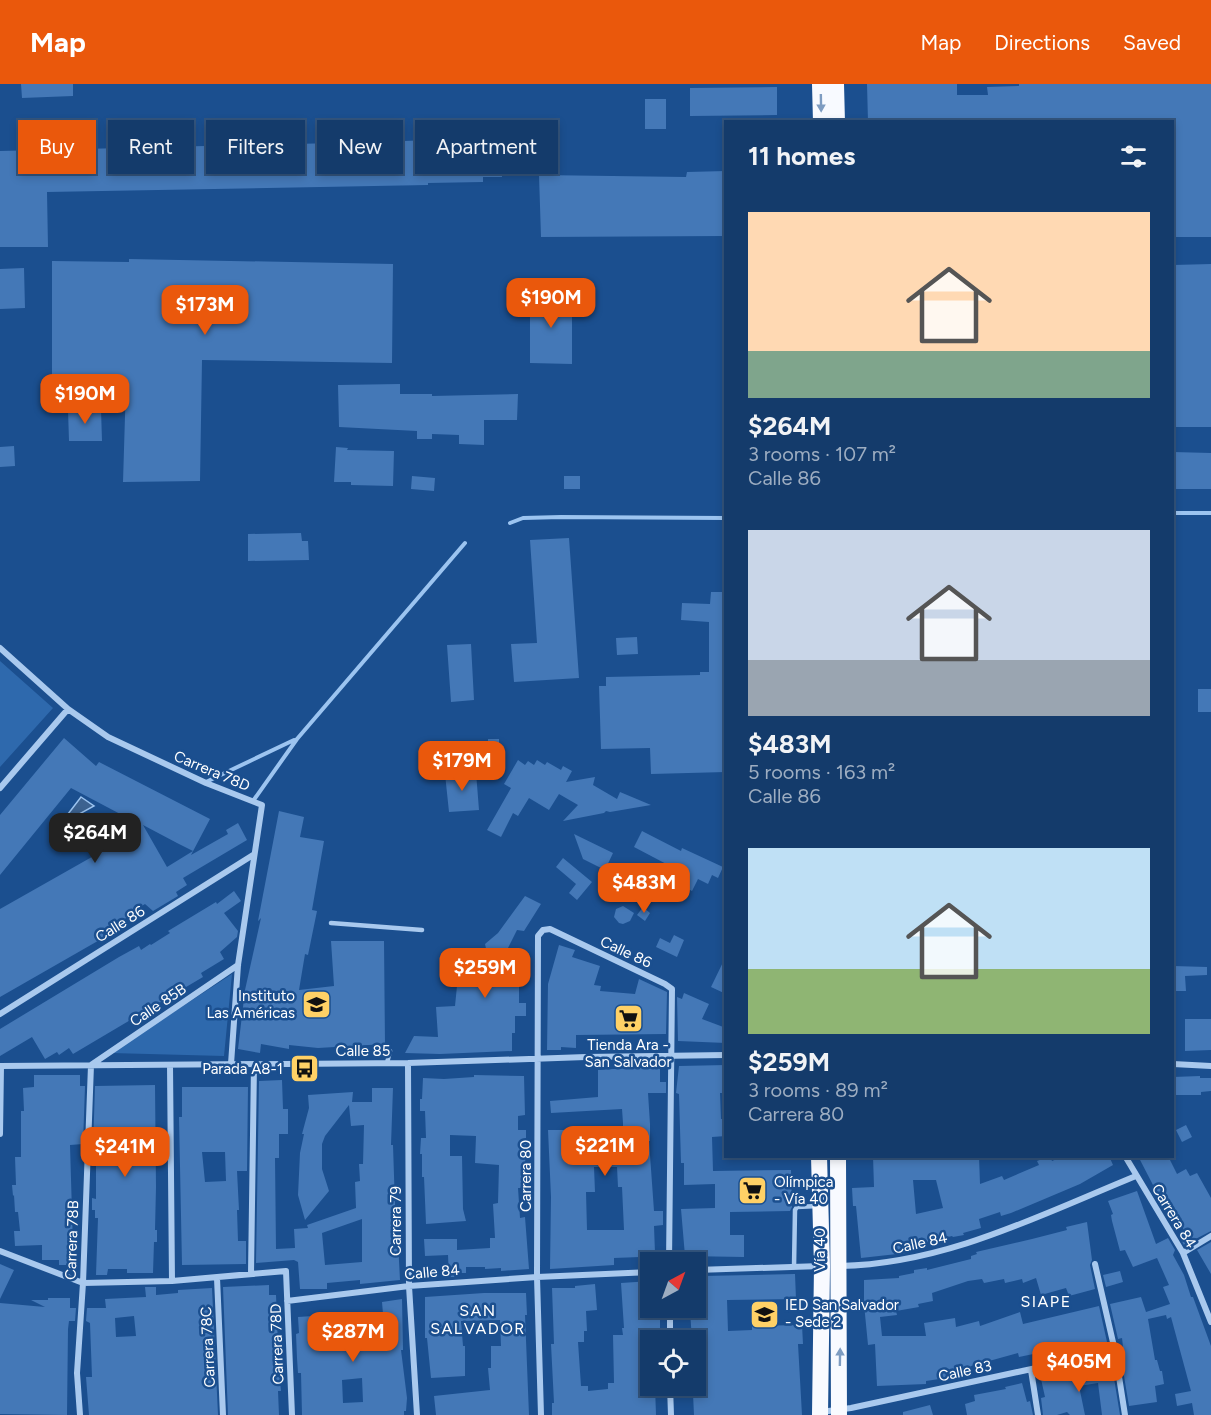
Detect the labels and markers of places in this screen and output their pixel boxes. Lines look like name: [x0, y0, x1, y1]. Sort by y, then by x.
pin: $190M: [509, 278, 593, 329]
pin: $173M: [163, 285, 247, 336]
pin: $190M: [43, 374, 127, 425]
pin: $179M: [420, 741, 504, 792]
pin: $264M: [53, 813, 137, 864]
pin: $483M: [602, 863, 686, 914]
pin: $259M: [443, 948, 527, 999]
place label: Instituto Las Américas: [206, 987, 295, 1022]
school or university icon: Instituto Las Américas: [300, 989, 332, 1021]
supermarket icon: Tienda Ara - San Salvador: [612, 1002, 644, 1034]
place label: Tienda Ara - San Salvador: [585, 1036, 671, 1071]
bus stop icon: Parada A8-1: [288, 1053, 320, 1085]
place label: Parada A8-1: [202, 1060, 283, 1078]
pin: $221M: [563, 1126, 647, 1177]
pin: $241M: [83, 1127, 167, 1178]
place label: Olímpica - Vía 40: [774, 1173, 833, 1208]
supermarket icon: Olímpica - Vía 40: [737, 1175, 769, 1207]
place label: IED San Salvador - Sede 2: [785, 1296, 899, 1331]
school or university icon: IED San Salvador - Sede 2: [748, 1298, 780, 1330]
pin: $287M: [311, 1312, 395, 1363]
pin: $405M: [1037, 1342, 1121, 1393]

